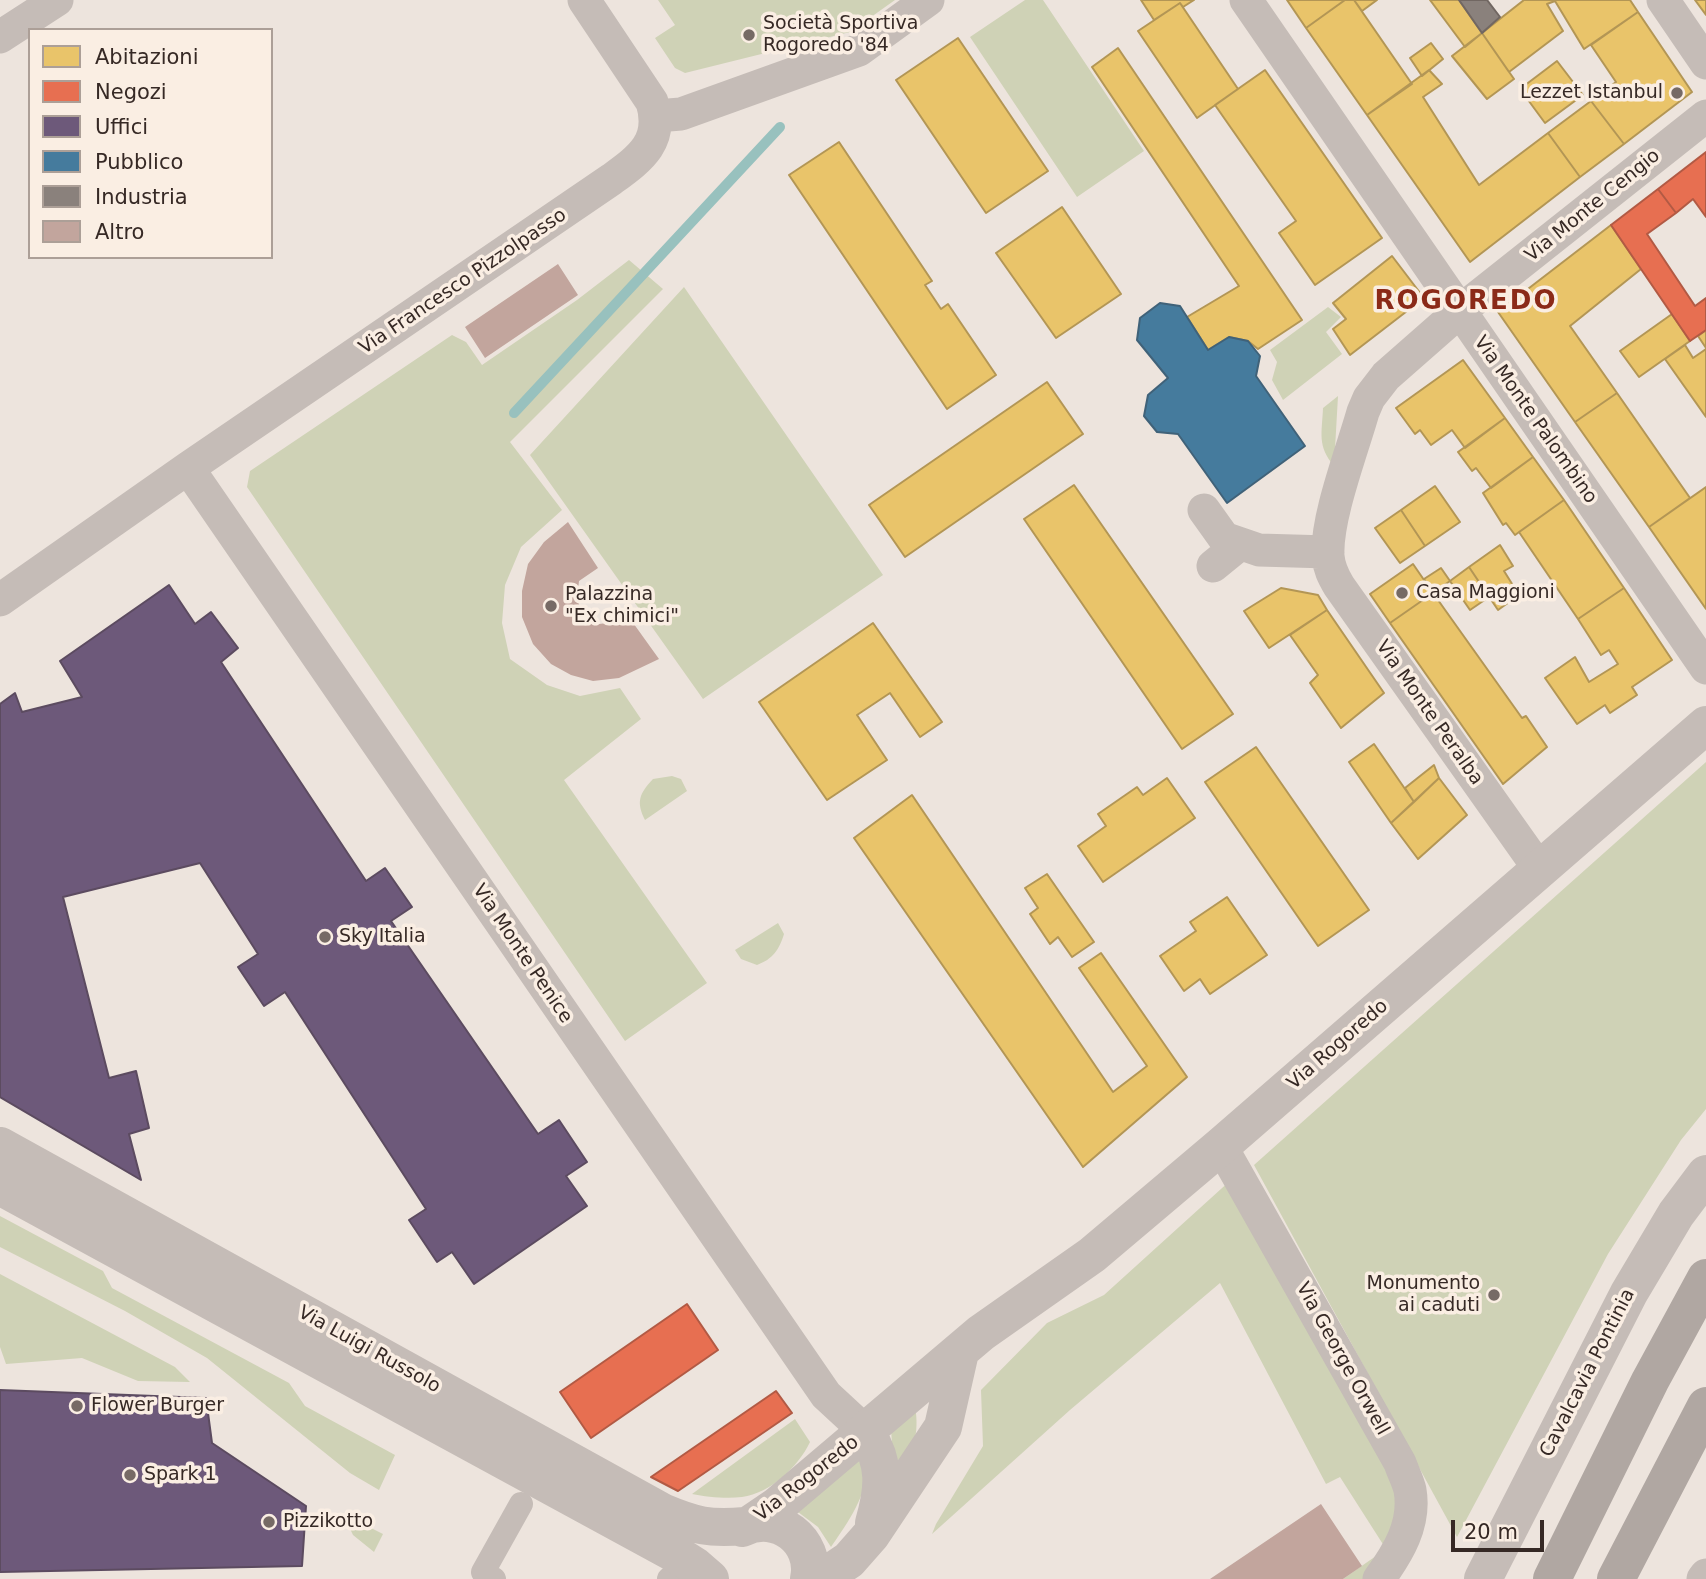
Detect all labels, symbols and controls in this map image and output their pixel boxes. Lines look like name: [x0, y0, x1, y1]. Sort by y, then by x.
place label: Società Sportiva Rogoredo '84: [763, 13, 918, 57]
marker: Società Sportiva Rogoredo '84: [741, 27, 757, 43]
legend: [28, 28, 273, 259]
text: Abitazioni: [95, 45, 198, 69]
text: Negozi: [95, 80, 167, 104]
place label: Lezzet Istanbul: [1520, 82, 1663, 104]
marker: Lezzet Istanbul: [1669, 85, 1685, 101]
text: Uffici: [95, 115, 148, 139]
street label: Via Monte Cengio: [1521, 145, 1665, 267]
text: Pubblico: [95, 150, 183, 174]
text: Industria: [95, 185, 188, 209]
street label: Via Francesco Pizzolpasso: [355, 204, 571, 360]
text: Altro: [95, 220, 144, 244]
district label: ROGOREDO: [1375, 286, 1557, 318]
street label: Via Monte Palombino: [1468, 332, 1602, 508]
place label: Casa Maggioni: [1416, 582, 1555, 604]
place label: Palazzina "Ex chimici": [565, 584, 679, 628]
marker: Casa Maggioni: [1394, 585, 1410, 601]
marker: Palazzina "Ex chimici": [543, 598, 559, 614]
street label: Via Monte Peralba: [1370, 636, 1488, 790]
street label: Via Monte Penice: [467, 880, 577, 1028]
place label: Sky Italia: [339, 926, 426, 948]
marker: Sky Italia: [317, 929, 333, 945]
street label: Via Rogoredo: [1283, 995, 1393, 1095]
place label: Monumento ai caduti: [1367, 1273, 1480, 1317]
street label: Via George Orwell: [1290, 1279, 1394, 1439]
street label: Cavalcavia Pontinia: [1536, 1285, 1640, 1461]
marker: Monumento ai caduti: [1486, 1287, 1502, 1303]
street label: Via Luigi Russolo: [294, 1301, 444, 1399]
place label: Flower Burger: [91, 1395, 224, 1417]
marker: Flower Burger: [69, 1398, 85, 1414]
street label: Via Rogoredo: [750, 1431, 864, 1527]
place label: Spark 1: [144, 1464, 217, 1486]
marker: Spark 1: [122, 1467, 138, 1483]
scale bar: [1454, 1506, 1547, 1550]
place label: Pizzikotto: [283, 1511, 373, 1533]
marker: Pizzikotto: [261, 1514, 277, 1530]
text: 20 m: [1464, 1520, 1518, 1544]

